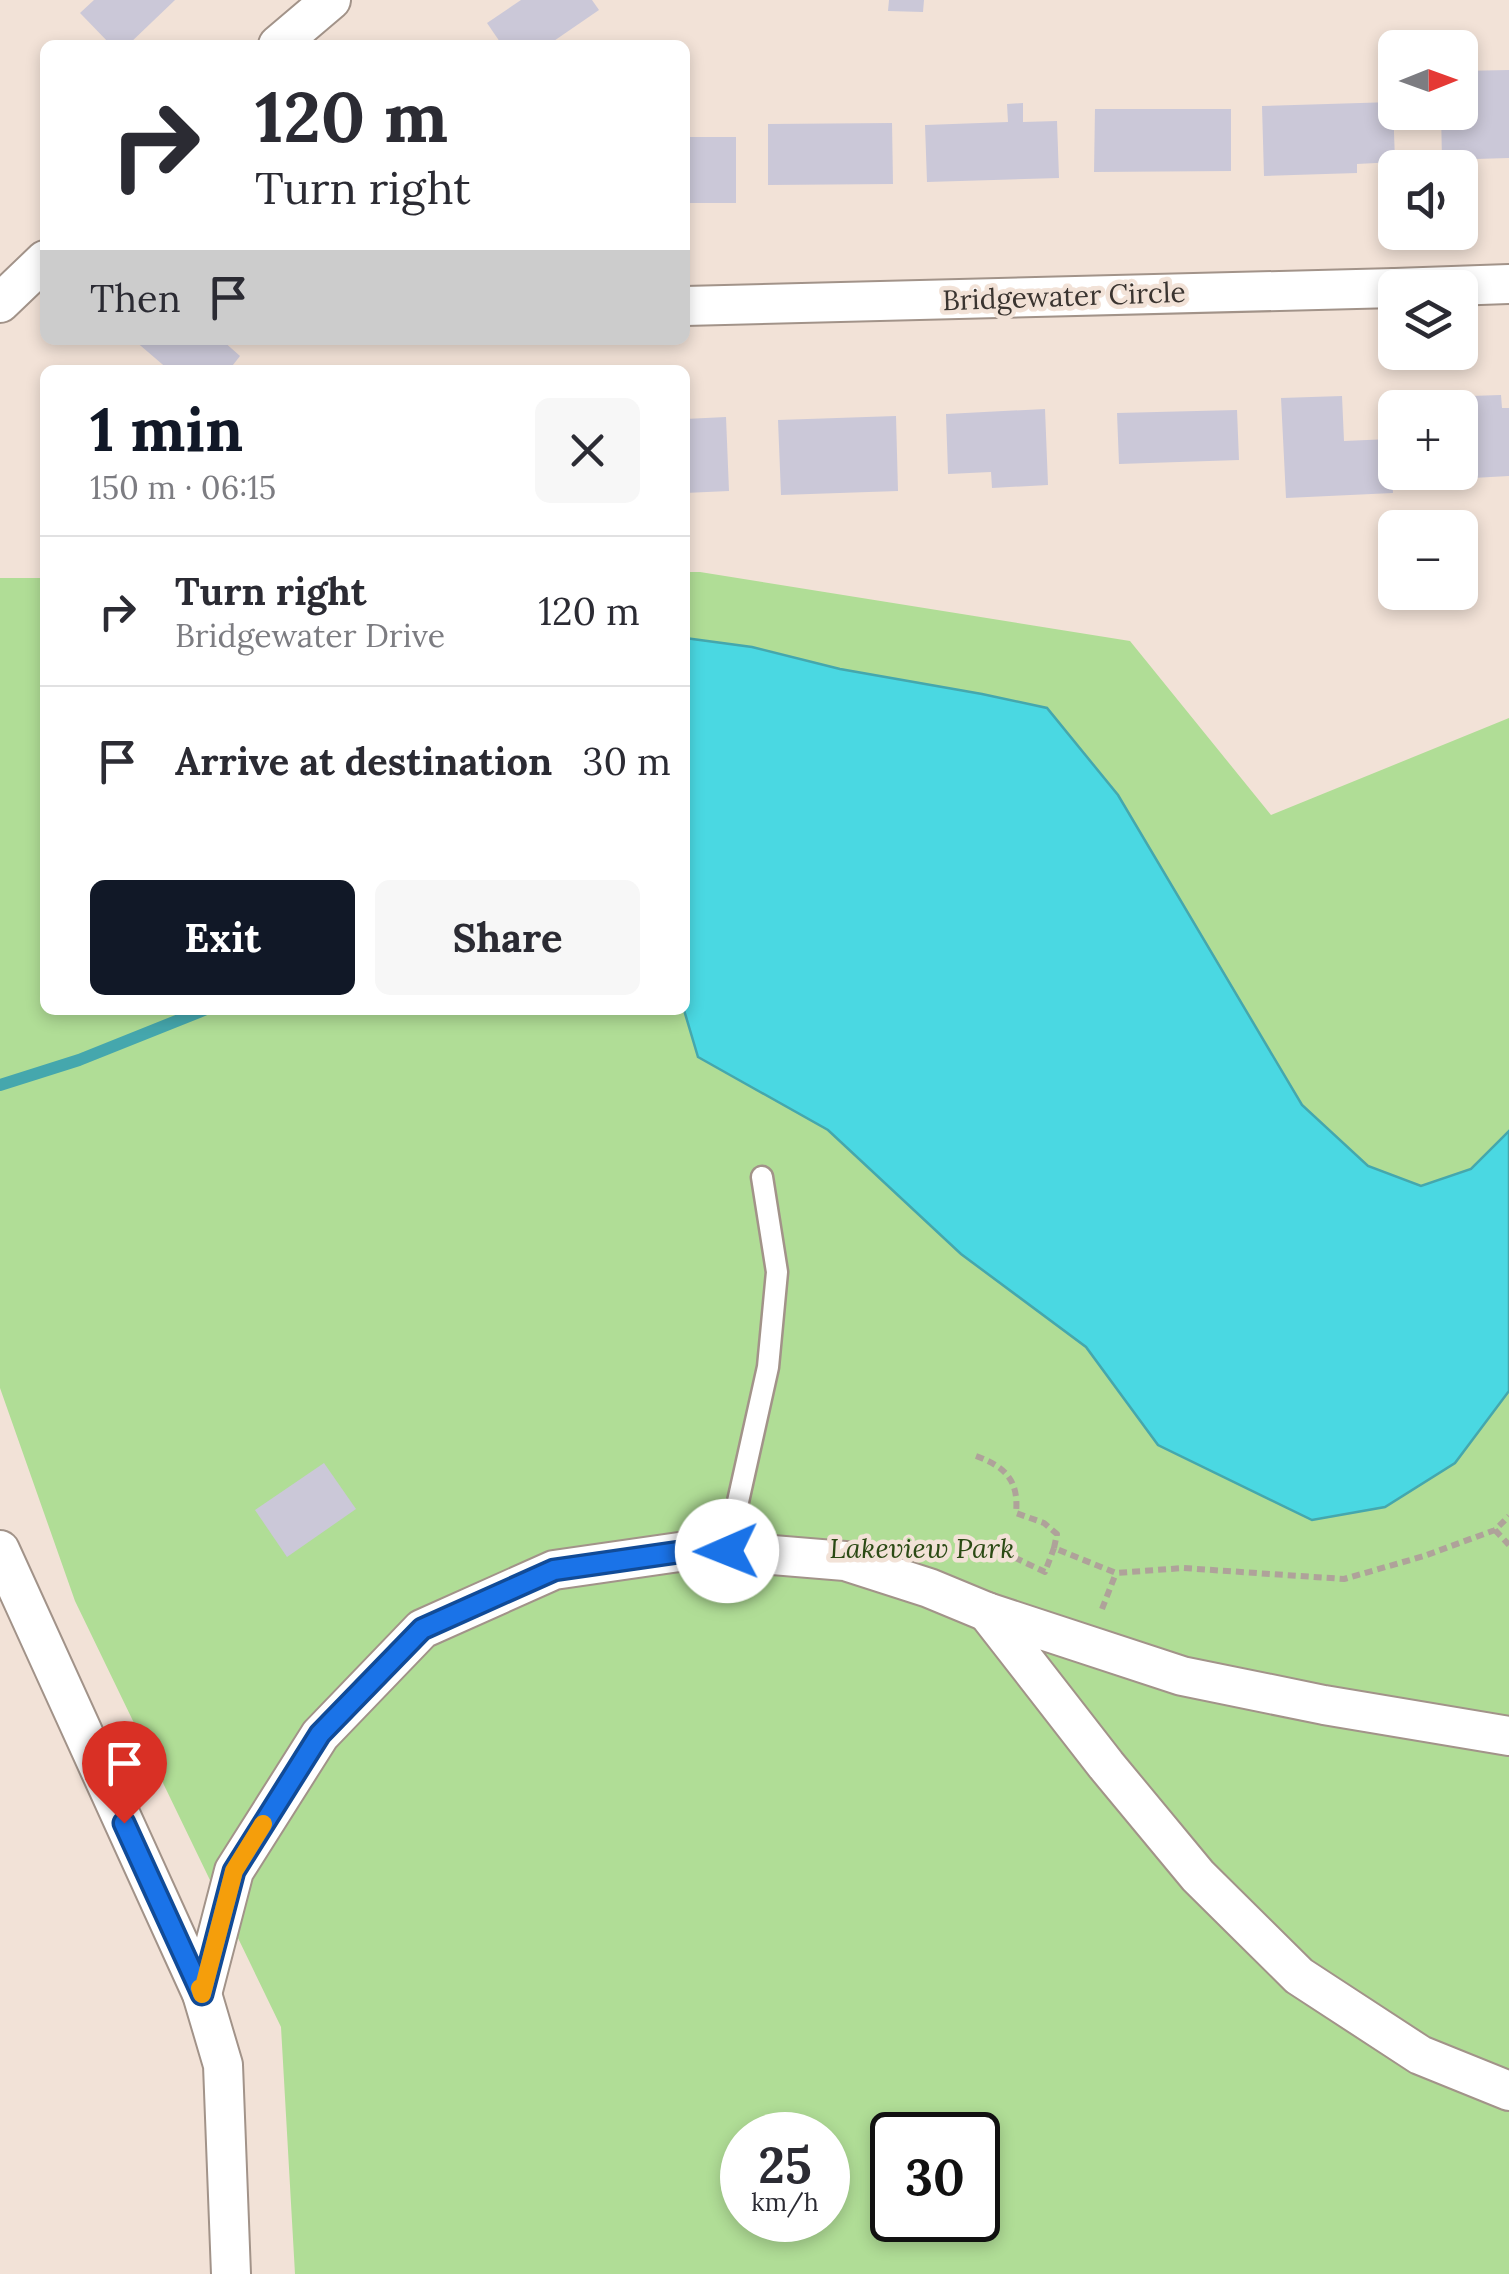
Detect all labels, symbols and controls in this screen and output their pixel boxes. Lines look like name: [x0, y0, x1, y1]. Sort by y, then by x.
north arrow: [1378, 30, 1478, 130]
map controls: [1378, 30, 1478, 610]
text: 120 m: [255, 72, 448, 161]
icon: right: [90, 80, 220, 210]
button: sound: [1378, 150, 1478, 250]
text: Turn right: [255, 159, 471, 216]
icon: arrive: [201, 270, 256, 325]
button: layers: [1378, 270, 1478, 370]
text: Then: [90, 274, 181, 322]
street label: Bridgewater Circle: [942, 274, 1186, 318]
button: +: [1378, 390, 1478, 490]
text: 1 min: [90, 391, 243, 467]
button: close: [535, 398, 640, 503]
text: 150 m · 06:15: [90, 467, 276, 508]
button: −: [1378, 510, 1478, 610]
text: Turn right: [175, 567, 366, 615]
icon: right: [90, 584, 145, 639]
text: 120 m: [538, 587, 640, 635]
text: Bridgewater Drive: [175, 615, 445, 656]
icon: arrive: [90, 734, 145, 789]
text: Arrive at destination: [175, 737, 552, 785]
text: 30 m: [582, 737, 671, 785]
button: Exit: [90, 880, 355, 995]
button: Share: [375, 880, 640, 995]
position arrow: [675, 1499, 779, 1603]
park label: Lakeview Park: [830, 1530, 1014, 1566]
pin: [82, 1721, 167, 1824]
icon: arrive: [97, 1736, 152, 1791]
speed limit sign: 30: [870, 2112, 1000, 2242]
text: 25: [758, 2133, 812, 2197]
text: km/h: [751, 2186, 819, 2218]

